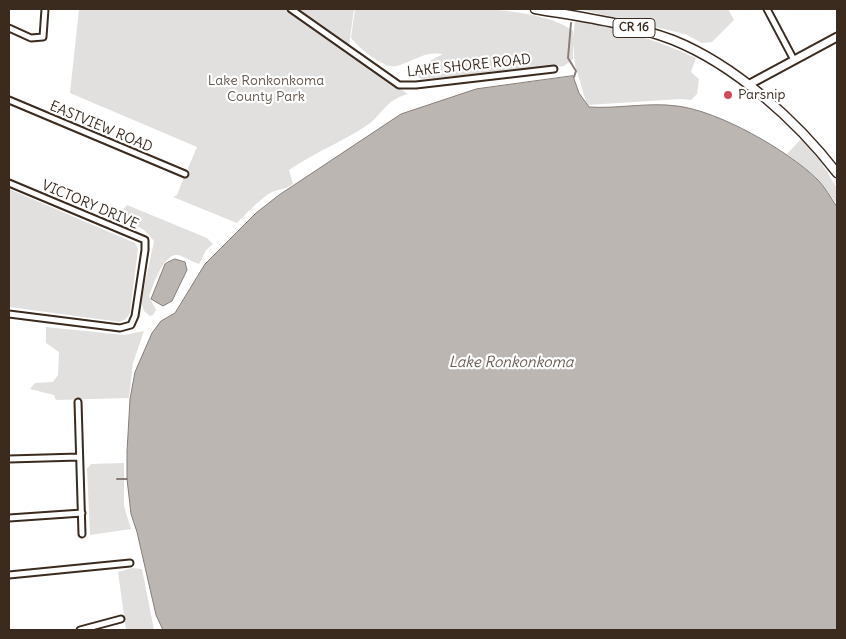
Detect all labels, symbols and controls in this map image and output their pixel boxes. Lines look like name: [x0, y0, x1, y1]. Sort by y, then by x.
road number: CR 16: [613, 18, 655, 38]
street label: LAKE SHORE ROAD: [406, 51, 532, 81]
park label: Lake Ronkonkoma County Park: [208, 73, 324, 105]
place label: Parsnip: [738, 87, 785, 103]
marker: Parsnip: [722, 89, 734, 101]
street label: EASTVIEW ROAD: [47, 98, 155, 156]
street label: VICTORY DRIVE: [39, 177, 141, 233]
water label: Lake Ronkonkoma: [449, 354, 573, 372]

